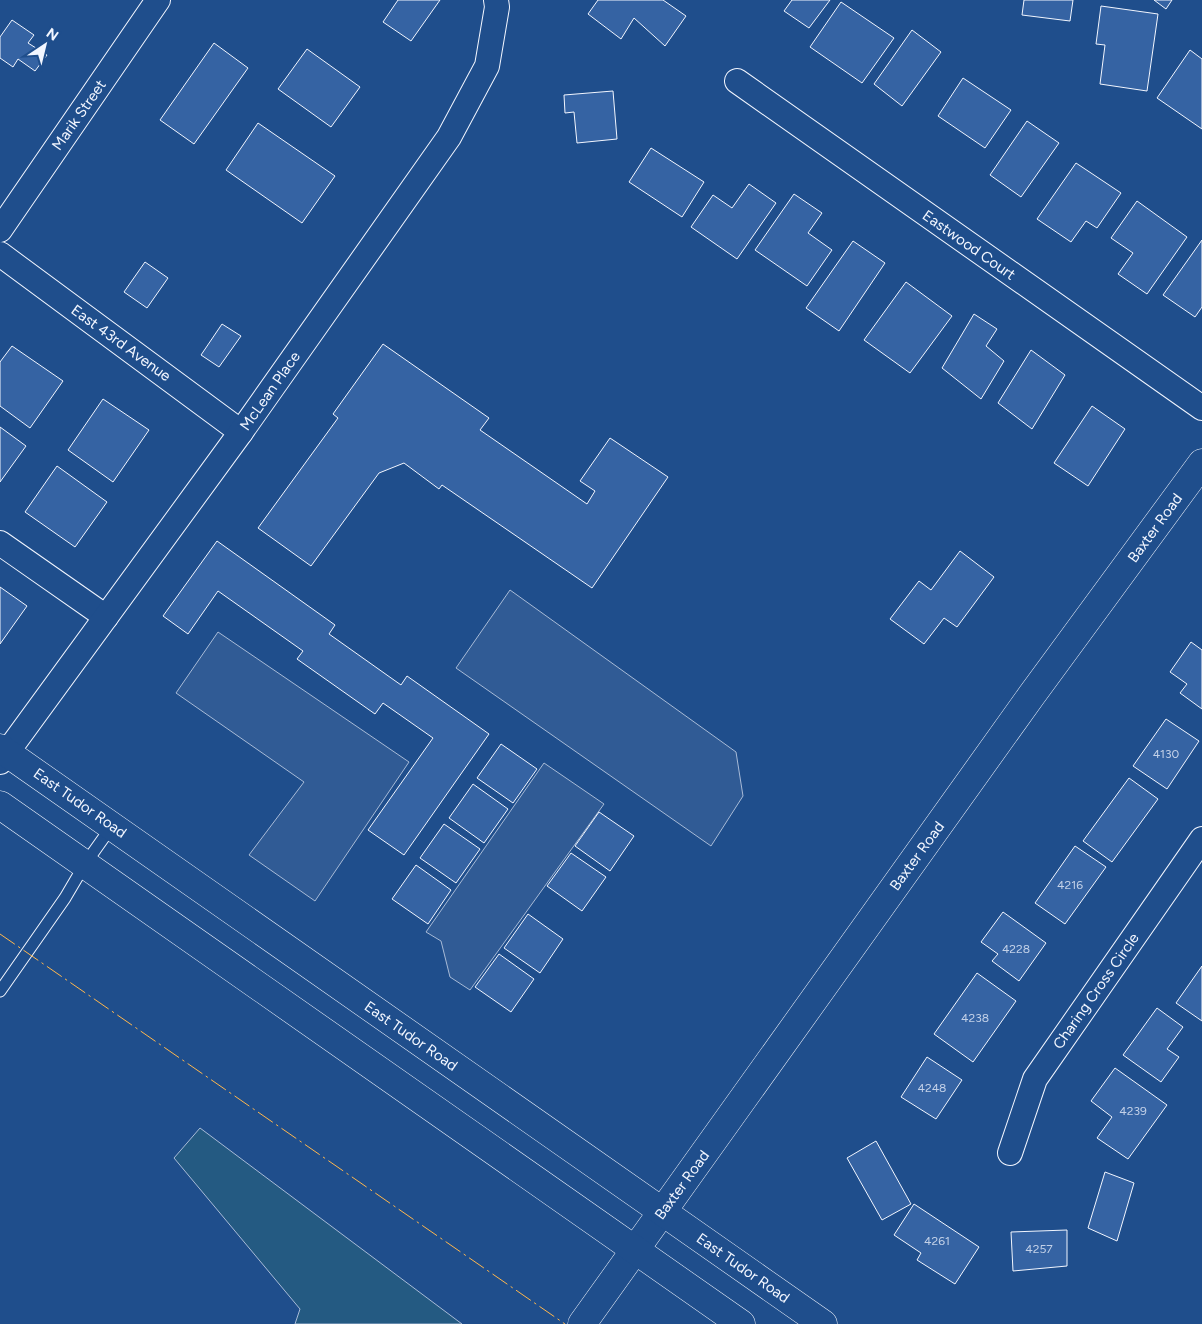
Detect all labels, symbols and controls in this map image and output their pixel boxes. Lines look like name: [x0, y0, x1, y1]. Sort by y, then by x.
north arrow: [20, 20, 70, 70]
text: N: [43, 25, 61, 45]
street label: Marik Street: [48, 76, 110, 154]
street label: Eastwood Court: [919, 206, 1019, 284]
street label: East 43rd Avenue: [68, 301, 174, 385]
street label: McLean Place: [236, 348, 304, 434]
street label: Baxter Road: [1124, 490, 1186, 566]
house number: 4130: [1153, 747, 1180, 761]
street label: East Tudor Road: [30, 764, 130, 842]
street label: Baxter Road: [886, 818, 948, 894]
house number: 4216: [1057, 878, 1083, 892]
street label: Charing Cross Circle: [1049, 930, 1143, 1052]
house number: 4228: [1002, 942, 1030, 956]
street label: East Tudor Road: [361, 997, 461, 1075]
house number: 4238: [961, 1011, 989, 1025]
house number: 4248: [918, 1081, 946, 1095]
house number: 4239: [1119, 1104, 1147, 1118]
street label: Baxter Road: [651, 1147, 713, 1223]
street label: East Tudor Road: [693, 1229, 793, 1307]
house number: 4261: [924, 1234, 950, 1248]
house number: 4257: [1025, 1242, 1053, 1256]

